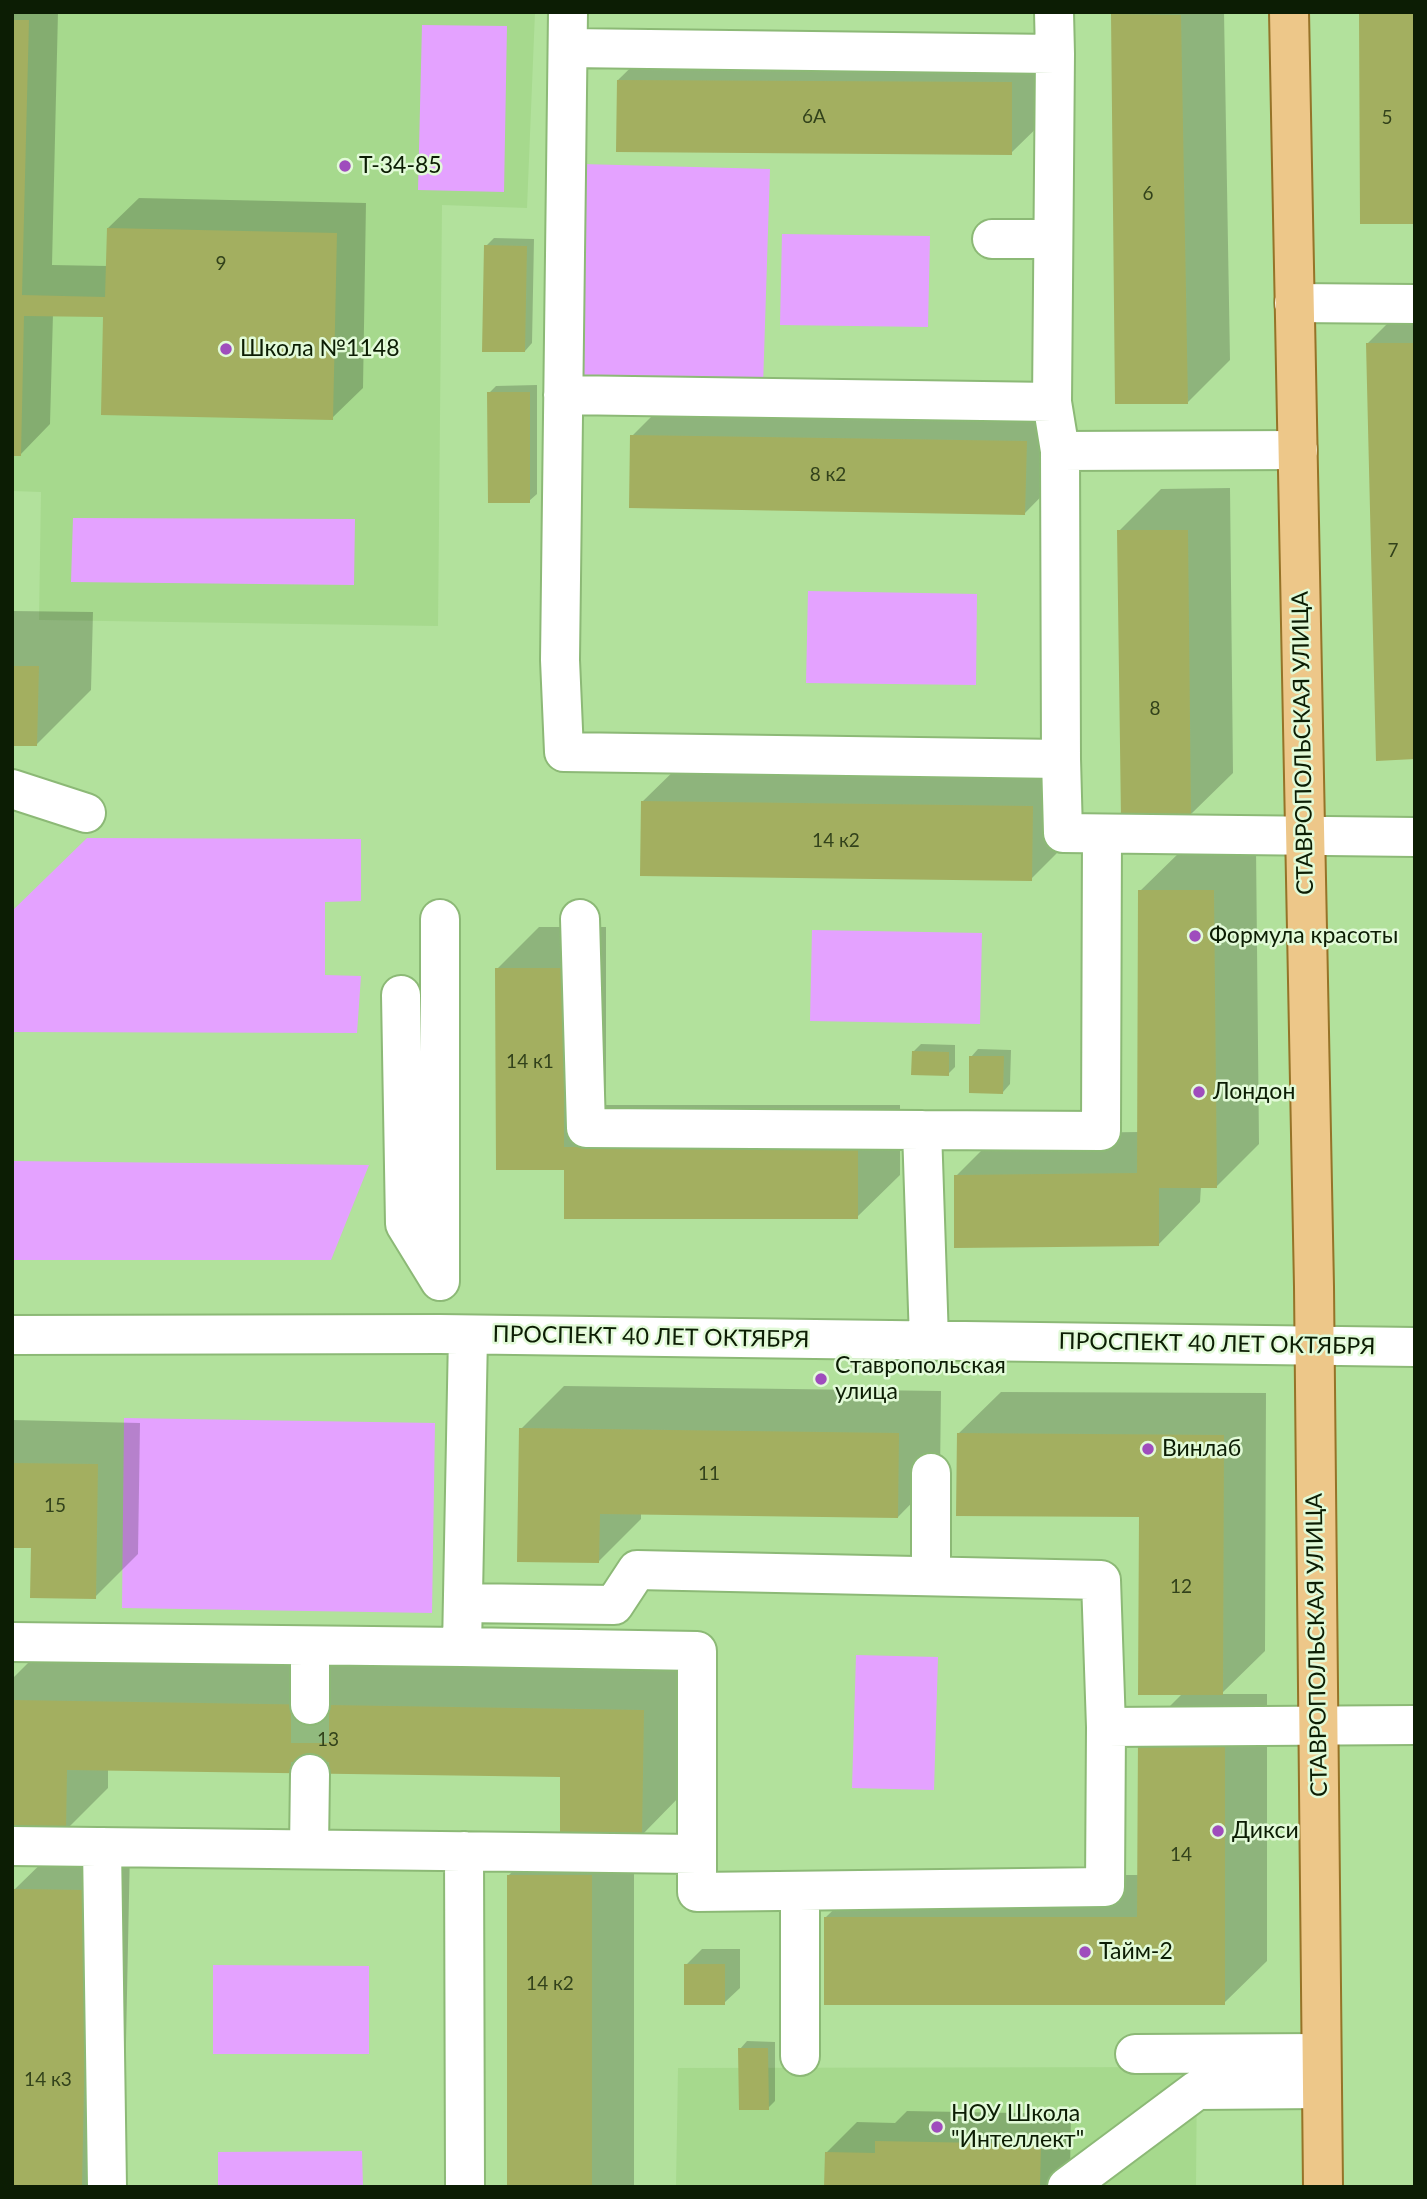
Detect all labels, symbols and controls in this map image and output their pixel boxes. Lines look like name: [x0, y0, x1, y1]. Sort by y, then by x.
house number: 6А: [802, 106, 826, 128]
house number: 5: [1381, 107, 1393, 129]
place label: Т-34-85: [359, 152, 442, 180]
marker: Т-34-85: [337, 158, 353, 174]
house number: 6: [1142, 183, 1154, 205]
house number: 9: [215, 253, 227, 275]
place label: Школа №1148: [240, 335, 399, 363]
marker: Школа №1148: [218, 341, 234, 357]
house number: 8 к2: [810, 464, 846, 486]
house number: 7: [1387, 540, 1399, 562]
street label: СТАВРОПОЛЬСКАЯ УЛИЦА: [1287, 591, 1319, 895]
house number: 8: [1149, 698, 1161, 720]
house number: 14 к2: [812, 830, 860, 852]
place label: Формула красоты: [1209, 922, 1398, 950]
marker: Формула красоты: [1187, 928, 1203, 944]
house number: 14 к1: [506, 1051, 554, 1073]
place label: Лондон: [1213, 1078, 1295, 1106]
marker: Лондон: [1191, 1084, 1207, 1100]
street label: ПРОСПЕКТ 40 ЛЕТ ОКТЯБРЯ: [492, 1320, 810, 1354]
street label: ПРОСПЕКТ 40 ЛЕТ ОКТЯБРЯ: [1058, 1327, 1376, 1361]
place label: Ставропольская улица: [835, 1352, 1006, 1406]
marker: Ставропольская улица: [813, 1371, 829, 1387]
place label: Винлаб: [1162, 1435, 1241, 1463]
marker: Винлаб: [1140, 1441, 1156, 1457]
house number: 11: [698, 1463, 720, 1485]
street label: СТАВРОПОЛЬСКАЯ УЛИЦА: [1301, 1493, 1333, 1797]
house number: 15: [44, 1495, 66, 1517]
house number: 12: [1170, 1576, 1192, 1598]
house number: 13: [317, 1729, 339, 1751]
place label: Дикси: [1232, 1817, 1299, 1845]
marker: Дикси: [1210, 1823, 1226, 1839]
house number: 14: [1170, 1844, 1192, 1866]
place label: Тайм-2: [1099, 1938, 1173, 1966]
marker: Тайм-2: [1077, 1944, 1093, 1960]
house number: 14 к2: [526, 1973, 574, 1995]
house number: 14 к3: [24, 2069, 72, 2091]
place label: НОУ Школа "Интеллект": [951, 2100, 1084, 2154]
marker: НОУ Школа "Интеллект": [929, 2119, 945, 2135]

